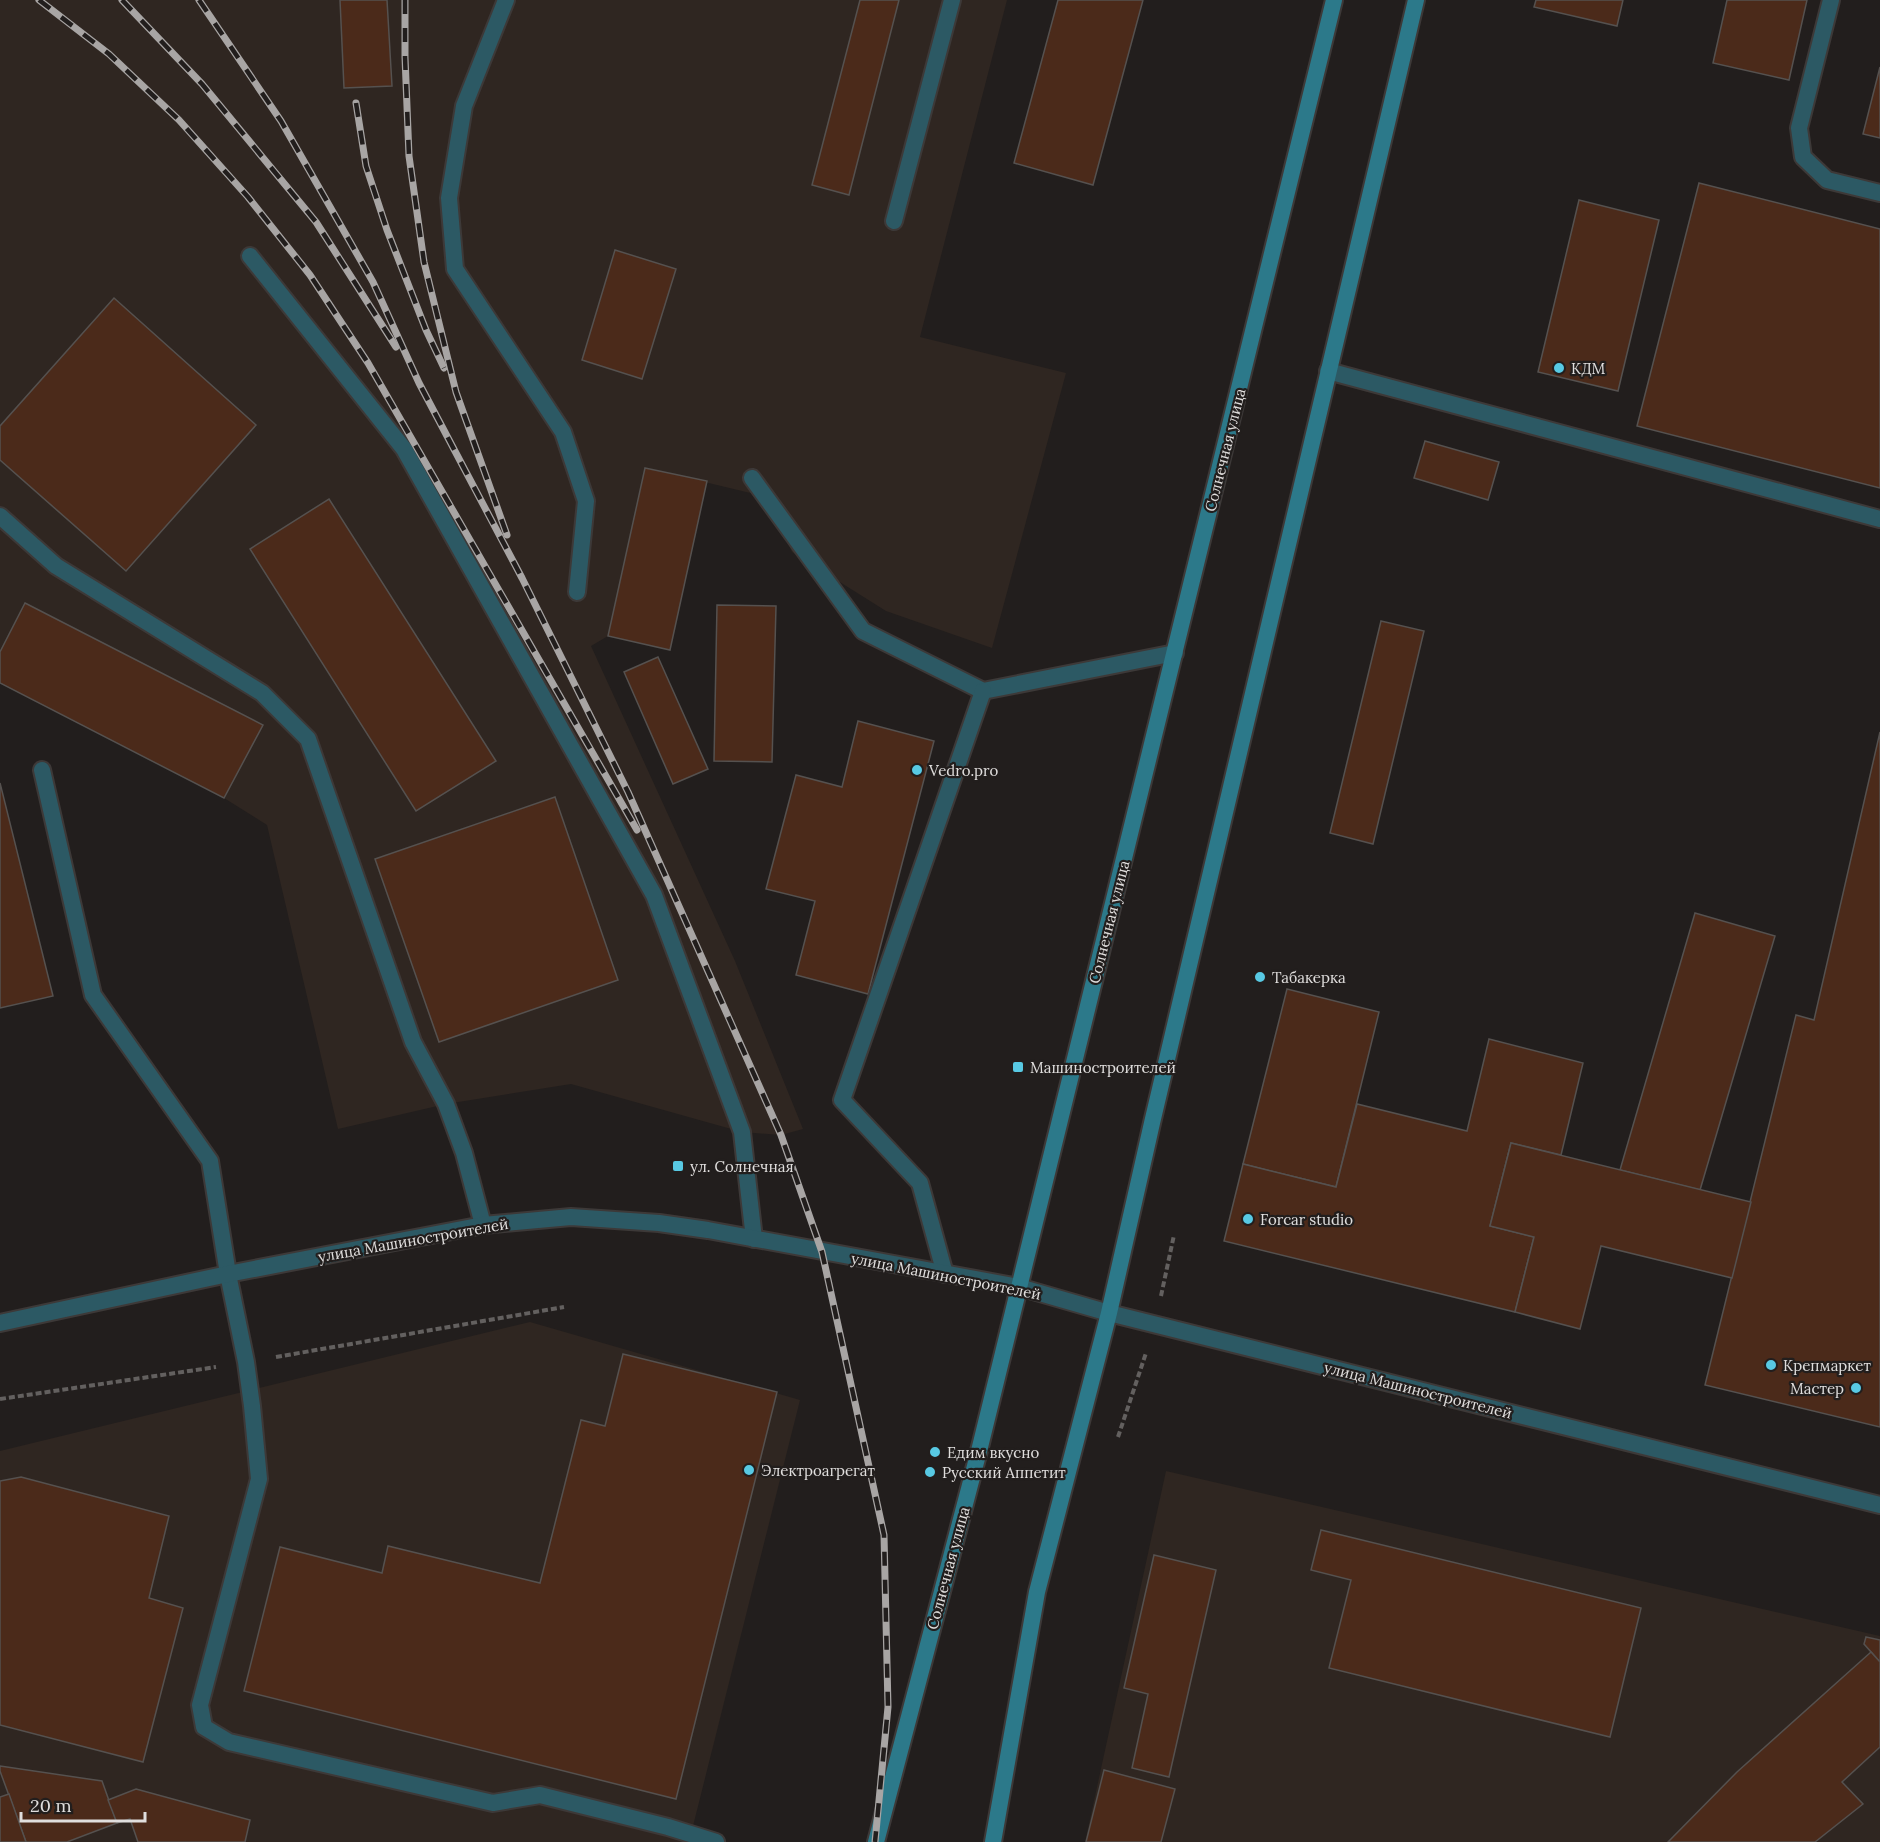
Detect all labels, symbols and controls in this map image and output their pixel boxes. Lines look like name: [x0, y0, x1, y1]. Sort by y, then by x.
place label: КДМ: [1571, 359, 1606, 378]
marker: КДМ: [1552, 361, 1566, 375]
street label: Солнечная улица: [1201, 386, 1250, 514]
place label: Vedro.pro: [928, 761, 998, 780]
marker: Vedro.pro: [910, 763, 924, 777]
street label: Солнечная улица: [1085, 858, 1134, 986]
place label: Табакерка: [1272, 968, 1346, 987]
marker: Табакерка: [1253, 970, 1267, 984]
place label: Машиностроителей: [1030, 1058, 1176, 1077]
marker: Машиностроителей: [1011, 1060, 1025, 1074]
place label: ул. Солнечная: [690, 1157, 794, 1176]
marker: ул. Солнечная: [671, 1159, 685, 1173]
place label: Forcar studio: [1260, 1210, 1353, 1229]
marker: Forcar studio: [1241, 1212, 1255, 1226]
street label: улица Машиностроителей: [316, 1214, 510, 1266]
street label: улица Машиностроителей: [849, 1248, 1043, 1304]
place label: Крепмаркет: [1783, 1356, 1871, 1375]
street label: улица Машиностроителей: [1322, 1357, 1514, 1423]
marker: Крепмаркет: [1764, 1358, 1778, 1372]
place label: Мастер: [1790, 1379, 1844, 1398]
marker: Мастер: [1849, 1381, 1863, 1395]
place label: Едим вкусно: [947, 1443, 1040, 1462]
marker: Едим вкусно: [928, 1445, 942, 1459]
place label: Электроагрегат: [761, 1461, 875, 1480]
marker: Электроагрегат: [742, 1463, 756, 1477]
place label: Русский Аппетит: [942, 1463, 1066, 1482]
marker: Русский Аппетит: [923, 1465, 937, 1479]
street label: Солнечная улица: [922, 1504, 974, 1631]
scale bar: [21, 1785, 146, 1823]
text: 20 m: [30, 1794, 72, 1817]

